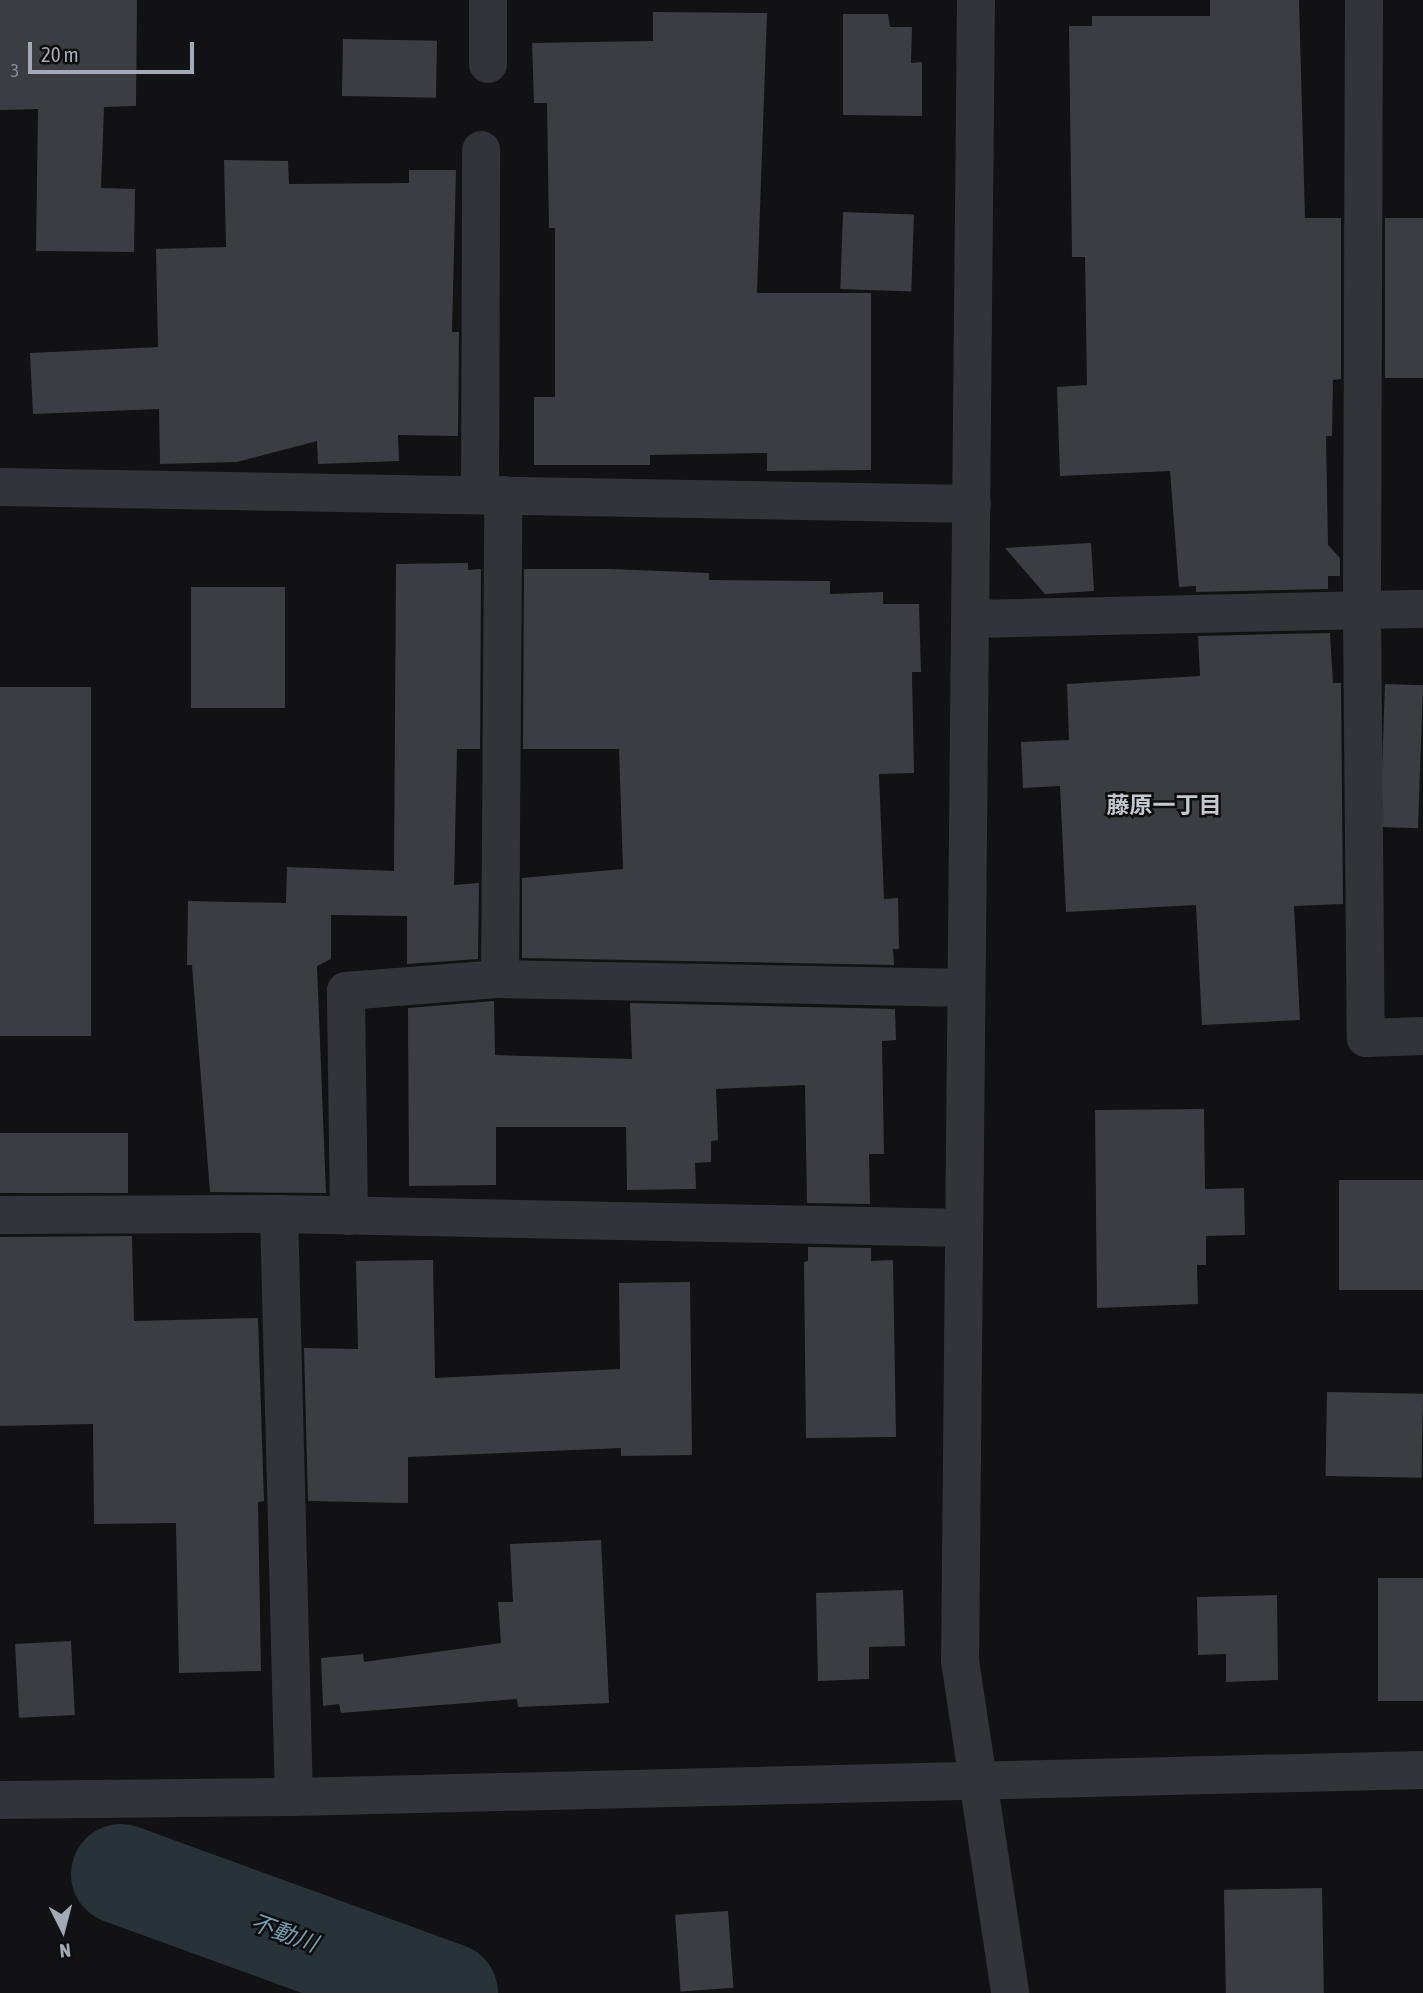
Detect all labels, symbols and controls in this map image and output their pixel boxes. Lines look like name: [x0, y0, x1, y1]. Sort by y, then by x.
scale bar: [32, 28, 198, 72]
text: 20 m: [41, 42, 79, 66]
house number: 3: [11, 60, 19, 82]
district label: 藤原一丁目: [1107, 791, 1221, 819]
north arrow: [28, 1895, 98, 1965]
water label: 不動川: [247, 1908, 321, 1958]
text: N: [58, 1939, 72, 1962]

